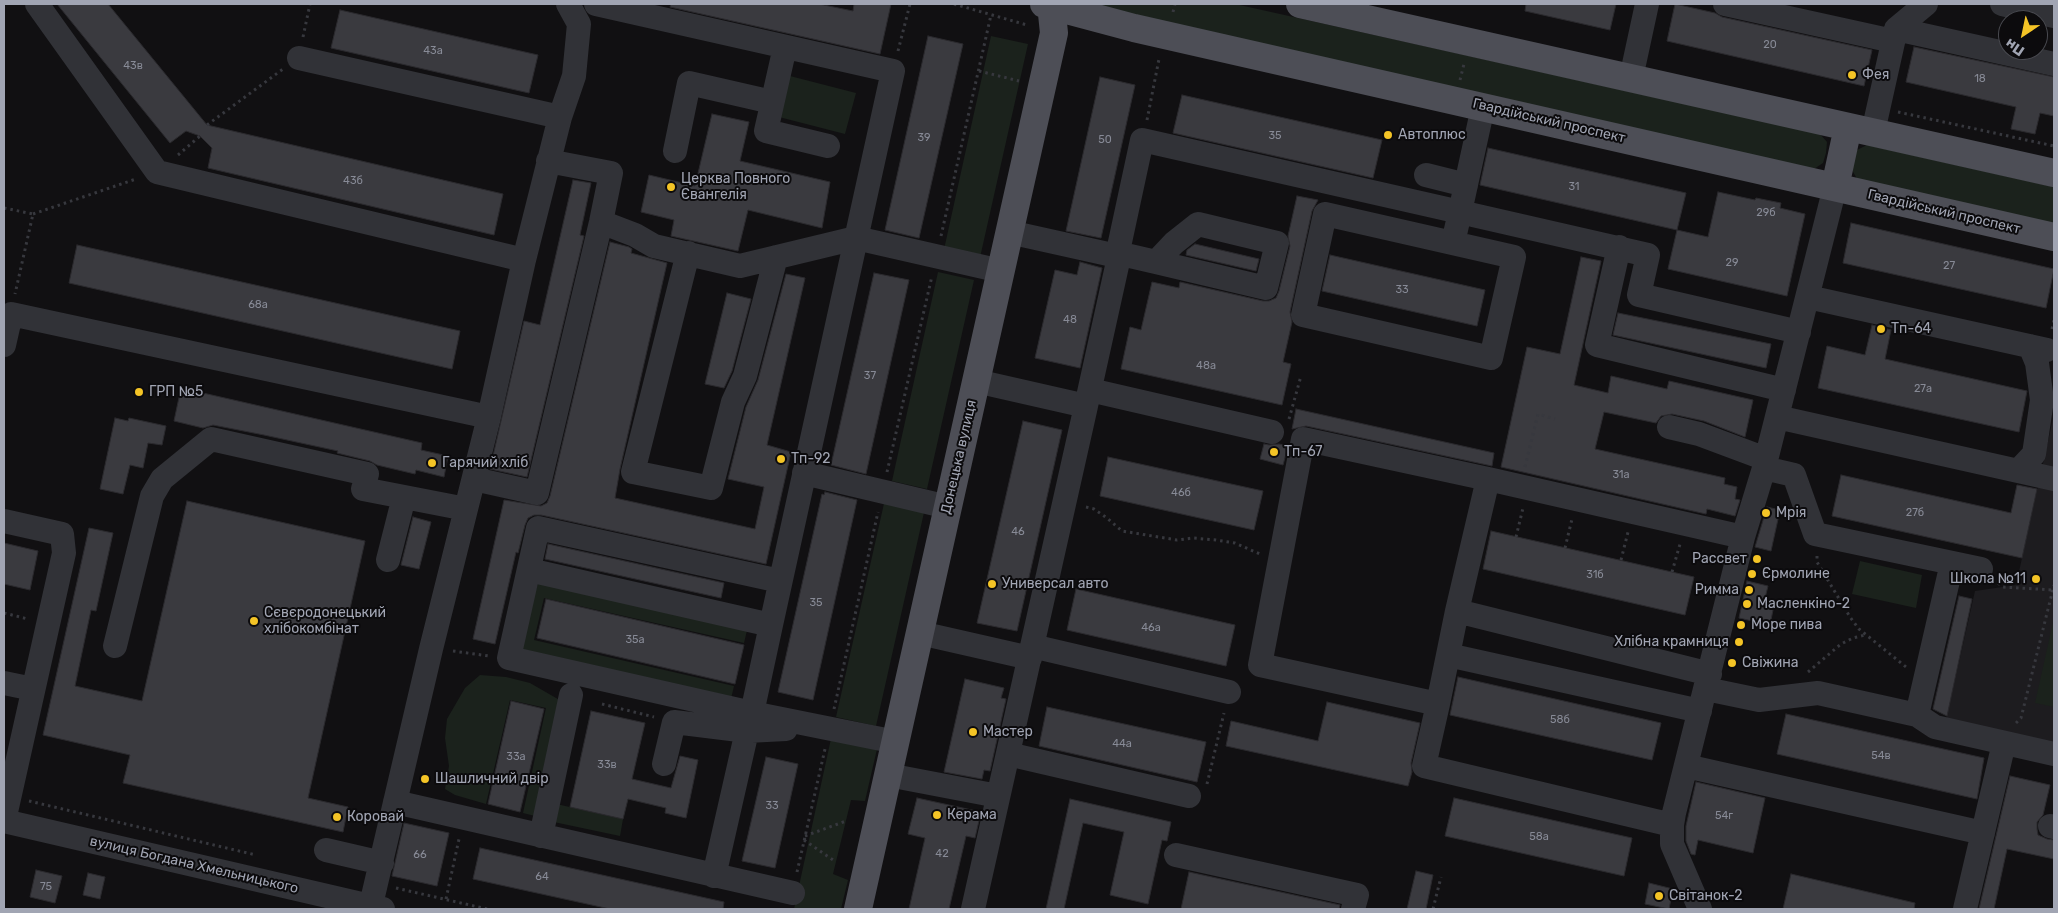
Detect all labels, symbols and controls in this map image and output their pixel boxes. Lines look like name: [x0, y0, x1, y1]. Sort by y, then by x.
north arrow: [1998, 10, 2048, 60]
text: Пн: [2002, 35, 2028, 59]
house number: 20: [1763, 38, 1777, 52]
house number: 43а: [423, 44, 443, 58]
house number: 43в: [123, 59, 143, 73]
place label: Фея: [1862, 67, 1889, 83]
marker: Фея: [1846, 69, 1858, 81]
house number: 18: [1974, 72, 1986, 86]
street label: Гвардійський проспект: [1471, 95, 1627, 147]
place label: Автоплюс: [1398, 127, 1466, 143]
house number: 35: [1268, 129, 1282, 143]
marker: Автоплюс: [1382, 129, 1394, 141]
house number: 39: [917, 131, 931, 145]
house number: 50: [1098, 133, 1112, 147]
place label: Церква Повного Євангелія: [681, 171, 790, 203]
house number: 43б: [343, 174, 363, 188]
house number: 31: [1568, 180, 1580, 194]
marker: Церква Повного Євангелія: [665, 181, 677, 193]
street label: Гвардійський проспект: [1866, 186, 2022, 238]
house number: 29б: [1756, 206, 1776, 220]
house number: 29: [1726, 256, 1738, 270]
house number: 27: [1943, 259, 1955, 273]
house number: 33: [1395, 283, 1409, 297]
house number: 68а: [248, 298, 268, 312]
house number: 48: [1063, 313, 1077, 327]
place label: Тп-64: [1891, 321, 1931, 337]
marker: Тп-64: [1875, 323, 1887, 335]
house number: 48а: [1196, 359, 1216, 373]
house number: 37: [864, 369, 876, 383]
house number: 27а: [1914, 382, 1932, 396]
place label: ГРП №5: [149, 384, 203, 400]
marker: ГРП №5: [133, 386, 145, 398]
street label: Донецька вулиця: [938, 398, 980, 516]
place label: Тп-67: [1284, 444, 1322, 460]
marker: Тп-67: [1268, 446, 1280, 458]
place label: Тп-92: [791, 451, 831, 467]
marker: Тп-92: [775, 453, 787, 465]
place label: Гарячий хліб: [442, 455, 528, 471]
marker: Гарячий хліб: [426, 457, 438, 469]
house number: 31а: [1612, 468, 1630, 482]
house number: 46б: [1171, 486, 1191, 500]
place label: Мрія: [1776, 505, 1806, 521]
house number: 27б: [1906, 506, 1924, 520]
marker: Мрія: [1760, 507, 1772, 519]
house number: 46: [1011, 525, 1025, 539]
place label: Рассвет: [1692, 551, 1747, 567]
marker: Рассвет: [1751, 553, 1763, 565]
place label: Єрмолине: [1762, 566, 1830, 582]
house number: 31б: [1586, 568, 1604, 582]
marker: Єрмолине: [1746, 568, 1758, 580]
place label: Школа №11: [1950, 571, 2026, 587]
marker: Школа №11: [2030, 573, 2042, 585]
place label: Универсал авто: [1002, 576, 1109, 592]
marker: Универсал авто: [986, 578, 998, 590]
place label: Римма: [1695, 582, 1739, 598]
marker: Римма: [1743, 584, 1755, 596]
house number: 35: [809, 596, 823, 610]
place label: Масленкіно-2: [1757, 596, 1850, 612]
marker: Масленкіно-2: [1741, 598, 1753, 610]
place label: Сєвєродонецький хлібокомбінат: [264, 605, 386, 638]
marker: Сєвєродонецький хлібокомбінат: [248, 615, 260, 627]
place label: Море пива: [1751, 617, 1822, 633]
marker: Море пива: [1735, 619, 1747, 631]
house number: 46а: [1141, 621, 1161, 635]
house number: 35а: [625, 633, 645, 647]
place label: Хлібна крамниця: [1614, 634, 1729, 650]
marker: Хлібна крамниця: [1733, 636, 1745, 648]
place label: Свіжина: [1742, 655, 1799, 671]
marker: Свіжина: [1726, 657, 1738, 669]
house number: 58б: [1550, 713, 1570, 727]
place label: Мастер: [983, 724, 1033, 740]
marker: Мастер: [967, 726, 979, 738]
house number: 44а: [1112, 737, 1132, 751]
house number: 54в: [1871, 749, 1891, 763]
house number: 33а: [506, 750, 526, 764]
house number: 33в: [597, 758, 617, 772]
place label: Шашличний двір: [435, 771, 548, 787]
marker: Шашличний двір: [419, 773, 431, 785]
house number: 33: [765, 799, 779, 813]
place label: Керама: [947, 807, 997, 823]
place label: Коровай: [347, 809, 404, 825]
marker: Керама: [931, 809, 943, 821]
house number: 54г: [1715, 809, 1733, 823]
marker: Коровай: [331, 811, 343, 823]
house number: 58а: [1529, 830, 1549, 844]
street label: вулиця Богдана Хмельницького: [88, 833, 300, 897]
house number: 42: [935, 847, 949, 861]
house number: 66: [413, 848, 427, 862]
house number: 64: [535, 870, 549, 884]
house number: 75: [40, 880, 52, 894]
place label: Світанок-2: [1669, 888, 1742, 904]
marker: Світанок-2: [1653, 890, 1665, 902]

